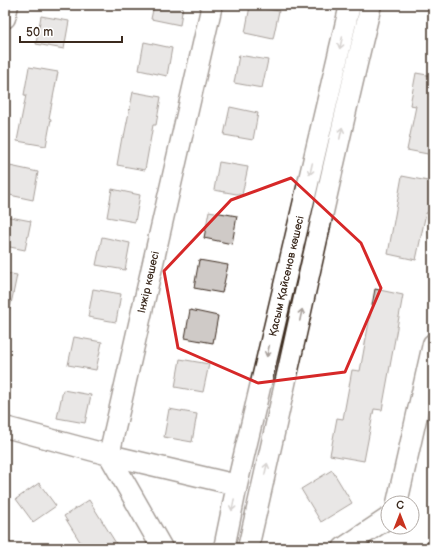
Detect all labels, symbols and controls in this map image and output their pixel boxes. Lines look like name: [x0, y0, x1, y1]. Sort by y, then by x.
scale bar: [20, 18, 122, 44]
text: 50 m: [26, 25, 53, 40]
one-way arrow: [336, 36, 344, 49]
one-way arrow: [337, 127, 345, 140]
one-way arrow: [306, 163, 314, 176]
street label: Қасым Қайсенов көшесі: [266, 214, 307, 338]
street label: Інжір көшесі: [135, 250, 162, 314]
one-way arrow: [297, 309, 305, 322]
one-way arrow: [264, 344, 272, 357]
one-way arrow: [263, 463, 270, 476]
north arrow: [380, 495, 420, 535]
one-way arrow: [228, 498, 236, 511]
text: С: [396, 499, 404, 512]

